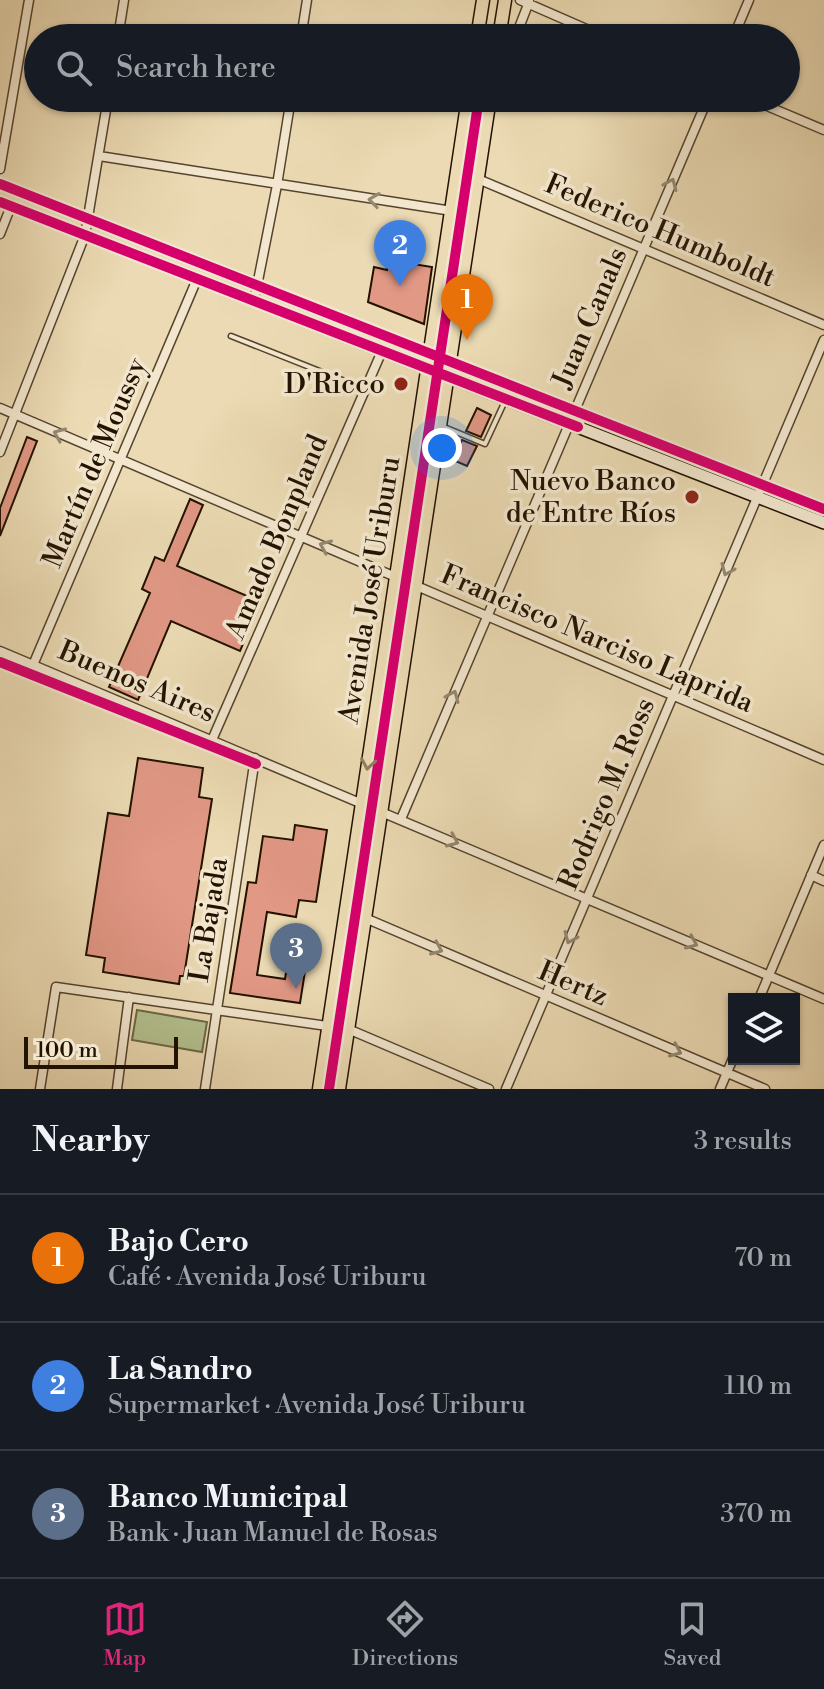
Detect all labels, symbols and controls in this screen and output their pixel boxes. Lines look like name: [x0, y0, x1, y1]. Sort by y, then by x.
search box: [24, 24, 800, 112]
icon: search: [52, 46, 96, 90]
text: Search here: [116, 49, 276, 87]
street label: Federico Humboldt: [539, 167, 781, 295]
one-way arrow: [661, 178, 677, 193]
one-way arrow: [368, 192, 381, 209]
pin: 2: [374, 220, 426, 286]
street label: Juan Canals: [544, 242, 635, 395]
pin: 1: [441, 274, 493, 340]
street label: Martín de Moussy: [35, 353, 155, 573]
place label: D'Ricco: [284, 367, 385, 402]
marker: D'Ricco: [392, 375, 410, 393]
one-way arrow: [53, 427, 67, 443]
your location: [422, 428, 462, 468]
street label: Amado Bonpland: [218, 429, 336, 645]
street label: Avenida José Uriburu: [331, 454, 408, 727]
place label: Nuevo Banco de Entre Ríos: [506, 464, 676, 531]
marker: Nuevo Banco de Entre Ríos: [683, 488, 701, 506]
one-way arrow: [318, 539, 333, 555]
street label: Francisco Narciso Laprida: [435, 557, 759, 721]
one-way arrow: [720, 562, 736, 576]
street label: Buenos Aires: [52, 633, 221, 731]
one-way arrow: [444, 690, 460, 704]
street label: Rodrigo M. Ross: [551, 693, 663, 895]
one-way arrow: [360, 757, 377, 771]
one-way arrow: [445, 832, 459, 848]
street label: La Bajada: [182, 854, 236, 985]
pin: 3: [270, 923, 322, 989]
one-way arrow: [564, 930, 580, 944]
one-way arrow: [684, 934, 698, 950]
one-way arrow: [428, 940, 443, 956]
street label: Hertz: [533, 954, 613, 1014]
map controls: [728, 993, 800, 1065]
button: layers: [728, 993, 800, 1065]
scale bar: [24, 1033, 178, 1069]
text: 100 m: [36, 1037, 98, 1064]
one-way arrow: [668, 1041, 682, 1057]
text: Nearby: [32, 1120, 150, 1162]
text: 3 results: [694, 1125, 792, 1157]
text: Bajo Cero: [108, 1223, 249, 1261]
text: 1: [52, 1242, 64, 1274]
text: 70 m: [734, 1242, 792, 1274]
text: Café · Avenida José Uriburu: [108, 1261, 427, 1293]
text: La Sandro: [108, 1351, 253, 1389]
text: 2: [50, 1370, 66, 1402]
text: 110 m: [724, 1370, 792, 1402]
text: Supermarket · Avenida José Uriburu: [108, 1389, 526, 1421]
text: Banco Municipal: [108, 1479, 348, 1517]
text: 3: [50, 1498, 66, 1530]
text: 370 m: [720, 1498, 792, 1530]
text: Bank · Juan Manuel de Rosas: [108, 1517, 438, 1549]
tab: Map: [103, 1597, 147, 1672]
tab: Directions: [352, 1597, 458, 1672]
tab: Saved: [664, 1597, 721, 1672]

